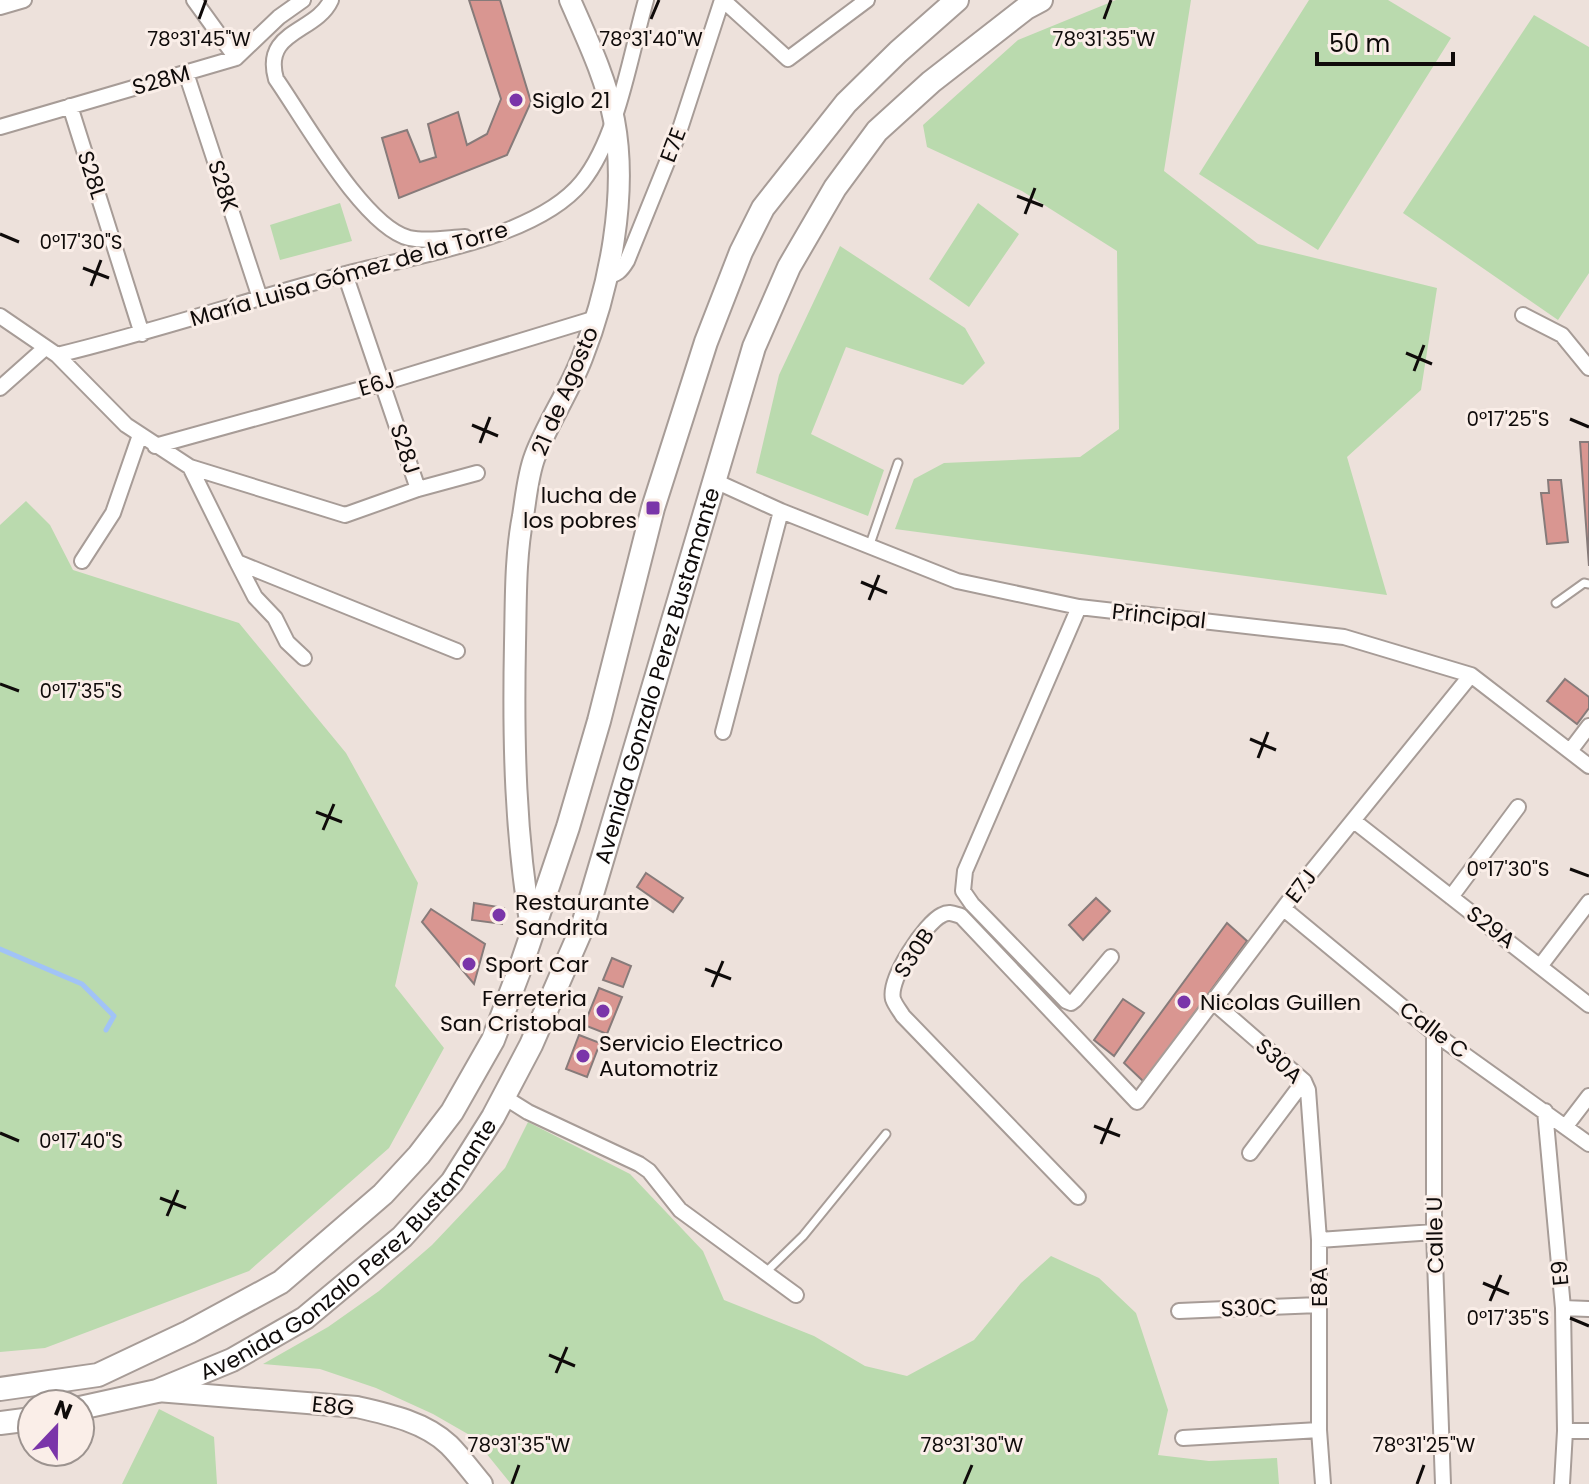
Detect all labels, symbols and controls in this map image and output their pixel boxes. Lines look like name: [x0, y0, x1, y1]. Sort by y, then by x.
scale bar: [1317, 16, 1453, 66]
text: 78°31'45"W: [147, 25, 251, 53]
text: 78°31'40"W: [599, 25, 703, 53]
text: 78°31'35"W: [1053, 25, 1156, 53]
text: 50 m: [1329, 27, 1390, 60]
street label: S28M: [129, 57, 193, 103]
place label: Siglo 21: [532, 85, 610, 116]
marker: Siglo 21: [507, 91, 525, 109]
street label: E7E: [652, 123, 694, 167]
street label: S28L: [70, 147, 114, 204]
street label: S28K: [200, 156, 246, 216]
street label: María Luisa Gómez de la Torre: [186, 214, 512, 334]
text: 0°17'30"S: [39, 228, 123, 256]
street label: 21 de Agosto: [524, 322, 606, 460]
street label: E6J: [355, 364, 399, 404]
text: 0°17'25"S: [1467, 405, 1549, 433]
street label: S28J: [382, 420, 428, 478]
place label: lucha de los pobres: [523, 480, 637, 536]
street label: Avenida Gonzalo Perez Bustamante: [586, 484, 727, 867]
marker: lucha de los pobres: [644, 499, 662, 517]
street label: Principal: [1110, 596, 1208, 636]
text: 0°17'35"S: [39, 677, 123, 705]
text: 0°17'30"S: [1466, 855, 1550, 883]
street label: E7J: [1278, 863, 1324, 909]
place label: Restaurante Sandrita: [515, 887, 649, 943]
street label: S29A: [1460, 898, 1522, 956]
marker: Restaurante Sandrita: [490, 906, 508, 924]
street label: S30B: [887, 922, 941, 984]
place label: Sport Car: [485, 949, 589, 980]
marker: Sport Car: [460, 955, 478, 973]
place label: Ferreteria San Cristobal: [440, 983, 587, 1039]
place label: Nicolas Guillen: [1200, 987, 1361, 1018]
marker: Nicolas Guillen: [1175, 993, 1193, 1011]
street label: Calle C: [1393, 994, 1475, 1066]
marker: Ferreteria San Cristobal: [594, 1002, 612, 1020]
place label: Servicio Electrico Automotriz: [599, 1028, 783, 1084]
street label: S30A: [1248, 1031, 1310, 1091]
marker: Servicio Electrico Automotriz: [574, 1047, 592, 1065]
street label: Avenida Gonzalo Perez Bustamante: [195, 1112, 504, 1387]
text: 0°17'40"S: [39, 1127, 123, 1155]
street label: Calle U: [1419, 1196, 1451, 1274]
street label: E9: [1543, 1259, 1577, 1287]
street label: E8A: [1304, 1267, 1335, 1307]
street label: S30C: [1220, 1292, 1278, 1324]
text: 0°17'35"S: [1466, 1304, 1550, 1332]
north arrow: [16, 1388, 96, 1468]
street label: E8G: [310, 1388, 356, 1424]
text: N: [50, 1392, 77, 1427]
text: 78°31'35"W: [468, 1431, 571, 1459]
text: 78°31'30"W: [921, 1431, 1024, 1459]
text: 78°31'25"W: [1373, 1431, 1476, 1459]

